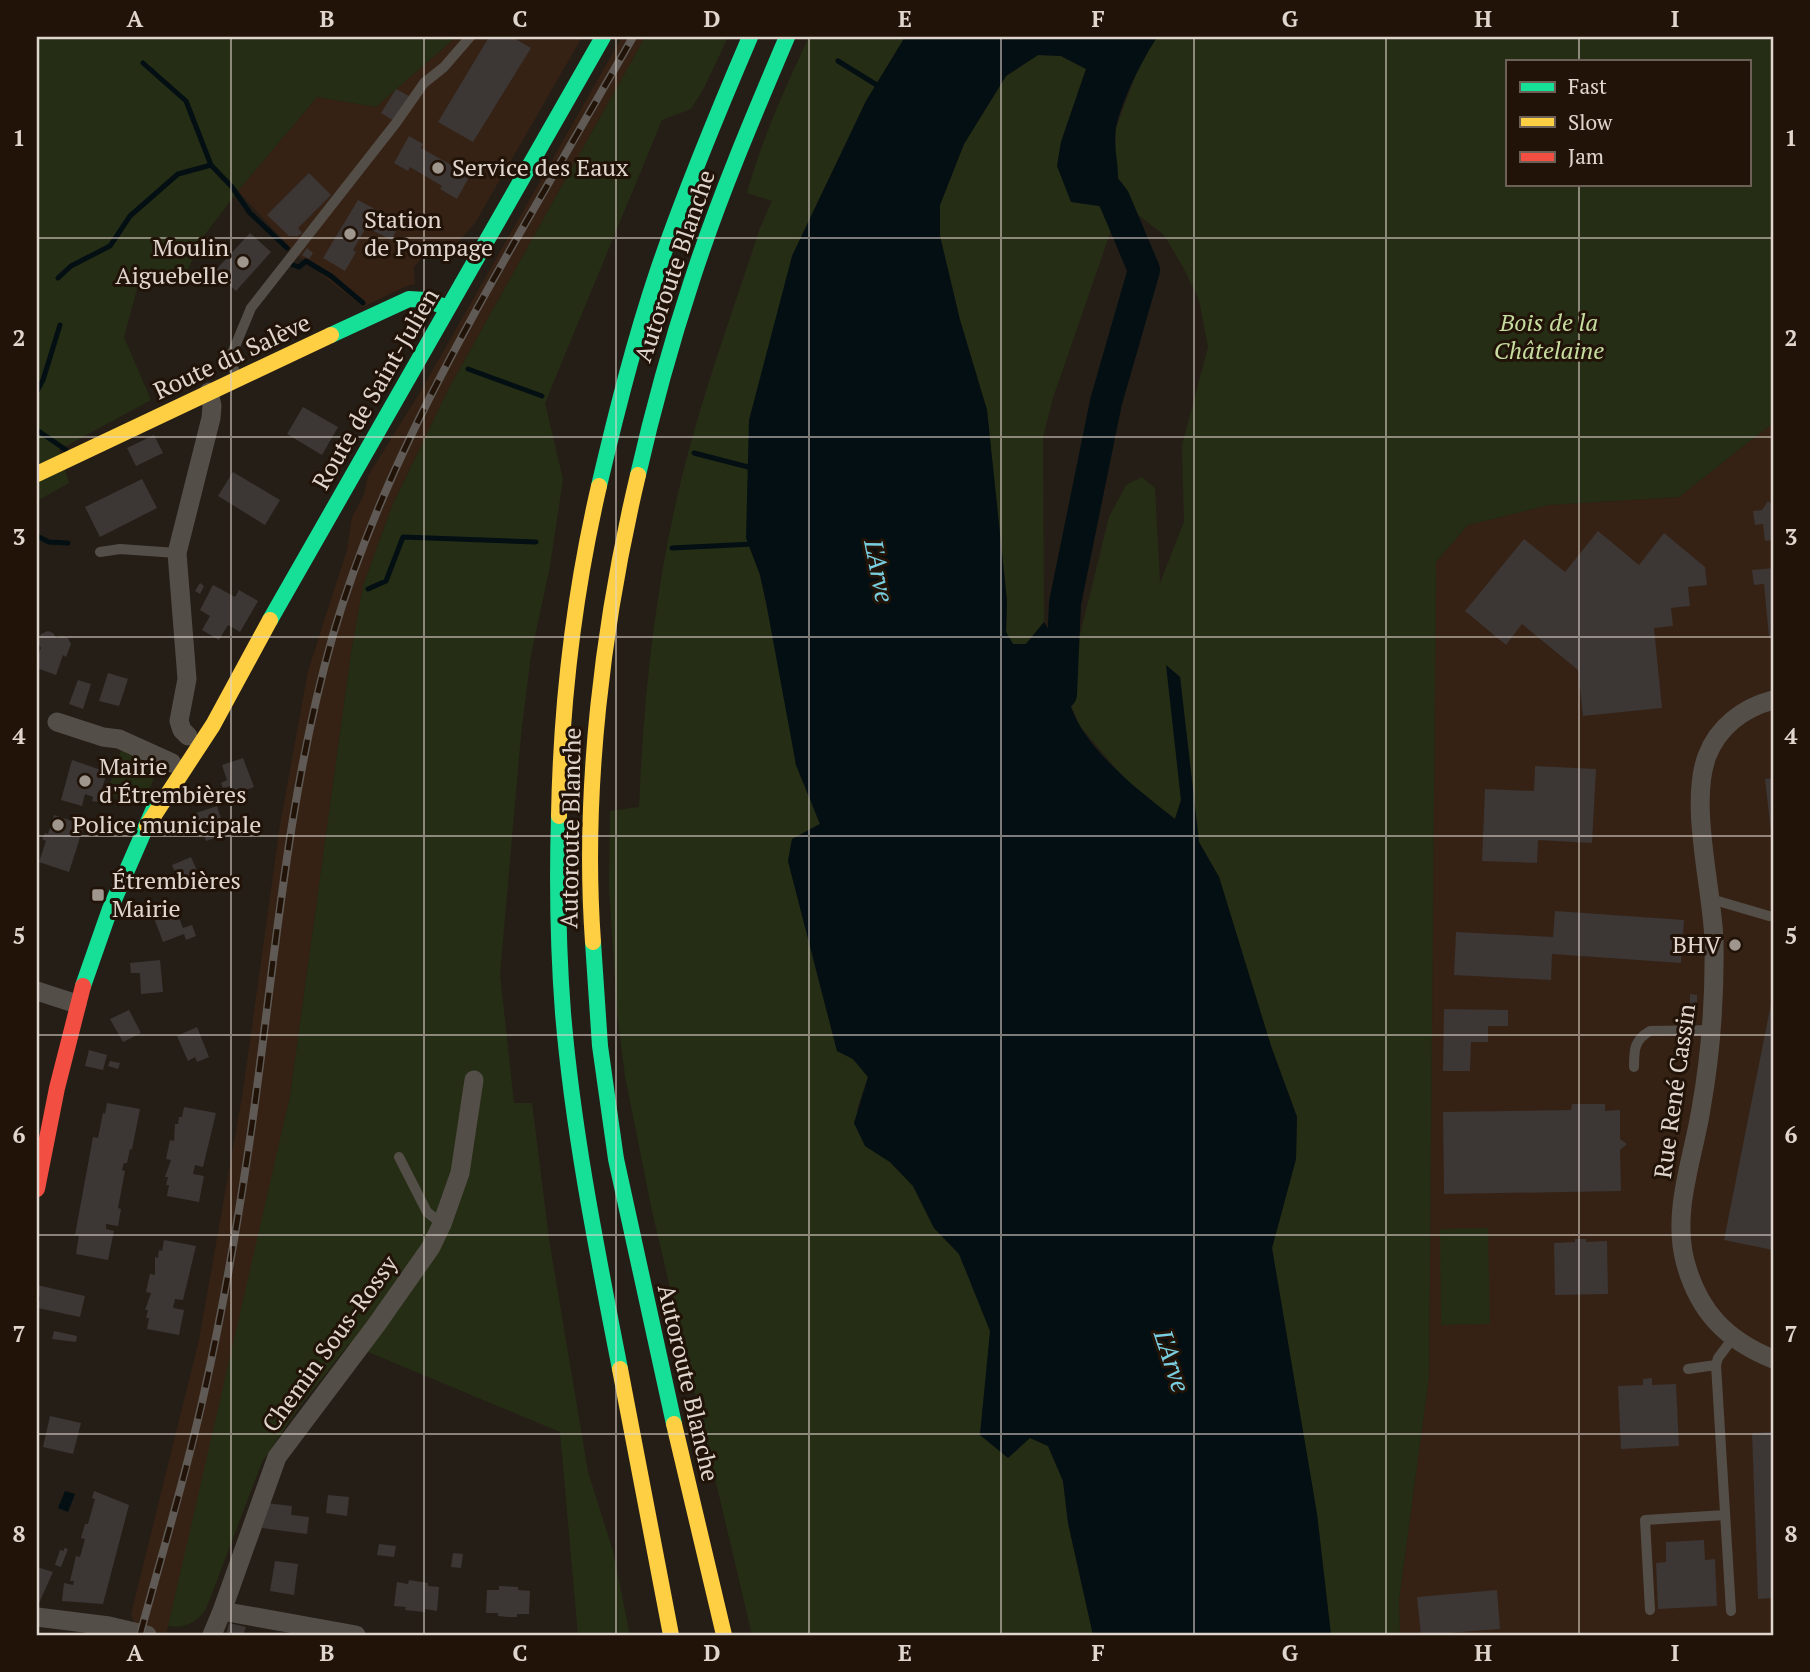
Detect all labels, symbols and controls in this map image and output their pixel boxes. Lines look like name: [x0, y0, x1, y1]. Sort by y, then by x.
text: A: [127, 3, 144, 34]
text: B: [320, 3, 335, 34]
text: C: [513, 3, 528, 34]
text: D: [704, 3, 721, 34]
text: E: [898, 3, 912, 34]
text: F: [1091, 3, 1105, 34]
text: G: [1282, 3, 1299, 34]
text: H: [1474, 3, 1492, 34]
text: I: [1671, 3, 1679, 34]
legend: [1506, 60, 1750, 186]
text: Fast: [1568, 72, 1607, 100]
text: Slow: [1568, 108, 1613, 136]
text: 1: [13, 122, 26, 153]
text: 1: [1785, 122, 1798, 153]
text: Jam: [1568, 142, 1604, 170]
place label: Service des Eaux: [452, 151, 629, 183]
marker: Service des Eaux: [430, 160, 446, 176]
street label: Autoroute Blanche: [626, 165, 722, 366]
place label: Station de Pompage: [364, 203, 493, 263]
marker: Station de Pompage: [342, 226, 358, 242]
place label: Moulin Aiguebelle: [115, 231, 229, 291]
marker: Moulin Aiguebelle: [235, 254, 251, 270]
street label: Route de Saint-Julien: [304, 282, 446, 495]
street label: Route du Salève: [148, 306, 315, 406]
park label: Bois de la Châtelaine: [1494, 306, 1604, 366]
text: 2: [13, 322, 26, 353]
text: 2: [1785, 322, 1798, 353]
text: 3: [13, 521, 26, 552]
text: 3: [1785, 521, 1798, 552]
water label: L'Arve: [857, 535, 903, 605]
text: 4: [13, 720, 26, 751]
text: 4: [1785, 720, 1798, 751]
street label: Autoroute Blanche: [552, 727, 588, 929]
place label: Mairie d'Étrembières: [99, 750, 247, 810]
marker: Mairie d'Étrembières: [77, 773, 93, 789]
place label: Police municipale: [72, 808, 261, 840]
marker: Police municipale: [50, 817, 66, 833]
place label: Étrembières Mairie: [112, 864, 241, 924]
marker: Étrembières Mairie: [90, 887, 106, 903]
text: 5: [13, 920, 26, 951]
text: 5: [1785, 920, 1798, 951]
place label: BHV: [1672, 928, 1722, 960]
marker: BHV: [1727, 937, 1743, 953]
street label: Rue René Cassin: [1646, 1002, 1702, 1180]
text: 6: [13, 1119, 26, 1150]
text: 6: [1785, 1119, 1798, 1150]
street label: Chemin Sous-Rossy: [254, 1248, 405, 1438]
street label: Autoroute Blanche: [651, 1281, 727, 1484]
text: 7: [13, 1318, 26, 1349]
text: 7: [1785, 1318, 1798, 1349]
water label: L'Arve: [1147, 1324, 1199, 1396]
text: 8: [13, 1518, 26, 1549]
text: 8: [1785, 1518, 1798, 1549]
text: A: [127, 1637, 144, 1668]
text: B: [320, 1637, 335, 1668]
text: C: [513, 1637, 528, 1668]
text: D: [704, 1637, 721, 1668]
text: E: [898, 1637, 912, 1668]
text: F: [1091, 1637, 1105, 1668]
text: G: [1282, 1637, 1299, 1668]
text: H: [1474, 1637, 1492, 1668]
text: I: [1671, 1637, 1679, 1668]

